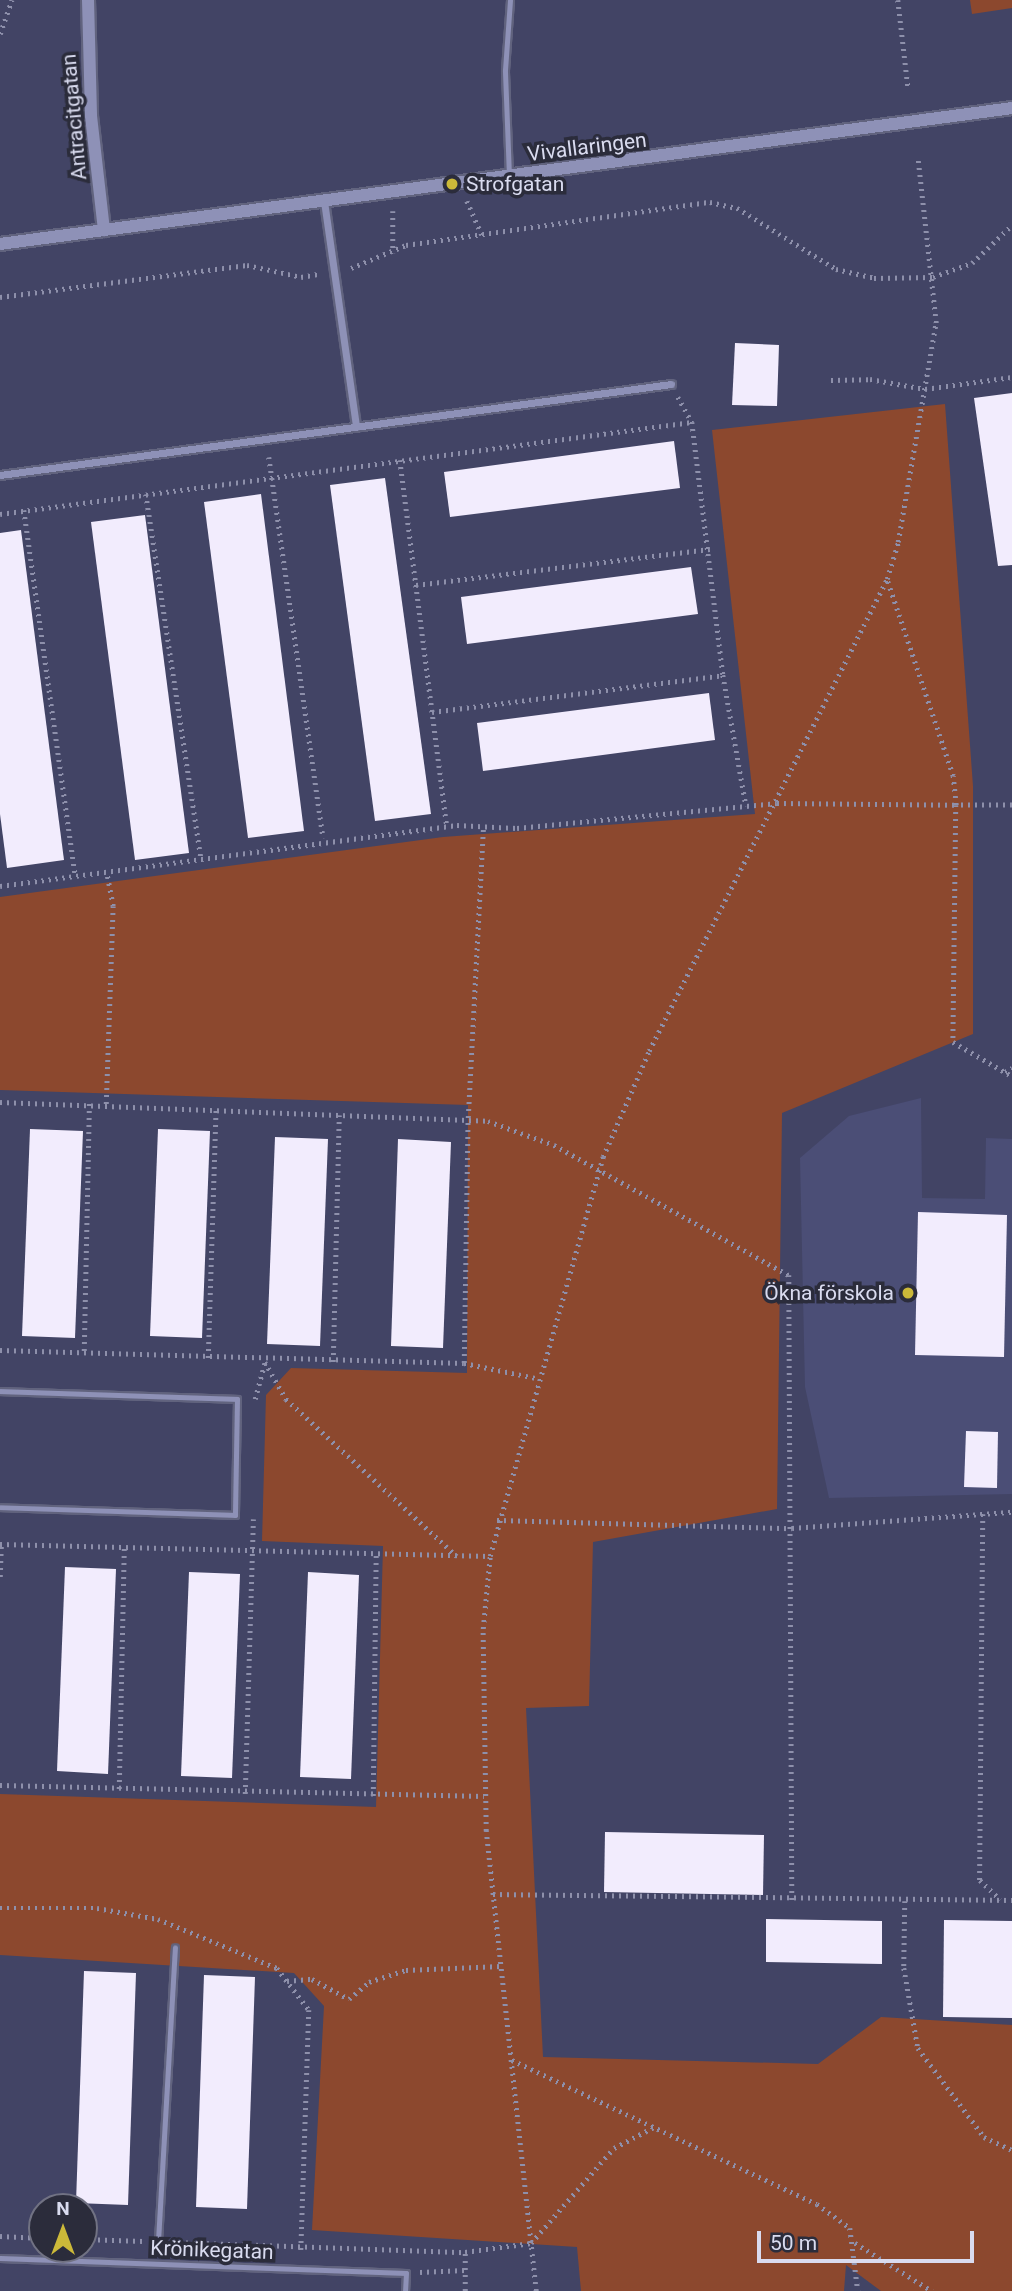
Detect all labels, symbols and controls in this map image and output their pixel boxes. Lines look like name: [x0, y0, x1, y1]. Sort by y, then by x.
street label: Antracitgatan: [56, 53, 92, 181]
street label: Vivallaringen: [526, 127, 648, 167]
place label: Strofgatan: [466, 171, 564, 197]
marker: Strofgatan: [444, 176, 460, 192]
place label: Ökna förskola: [764, 1280, 894, 1306]
marker: Ökna förskola: [900, 1285, 916, 1301]
north arrow: [28, 2193, 98, 2263]
text: N: [56, 2197, 70, 2220]
scale bar: [760, 2218, 977, 2262]
text: 50 m: [770, 2231, 817, 2255]
street label: Krönikegatan: [150, 2235, 274, 2265]

